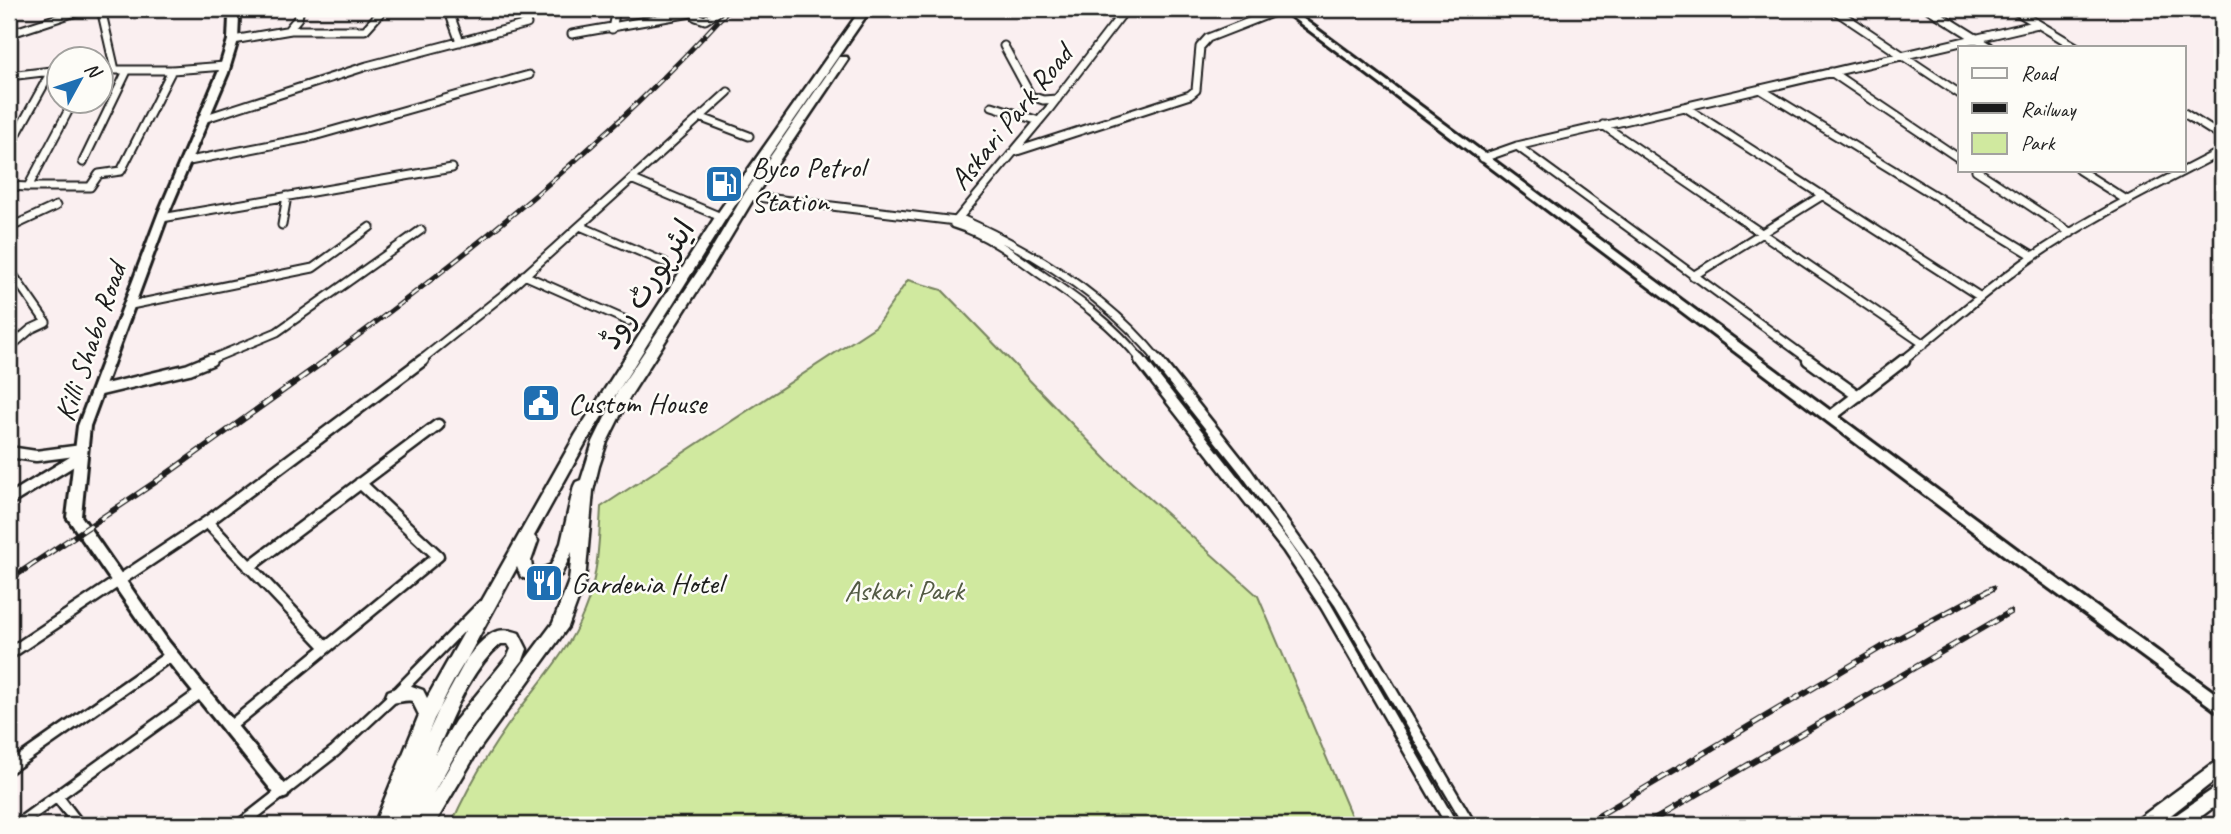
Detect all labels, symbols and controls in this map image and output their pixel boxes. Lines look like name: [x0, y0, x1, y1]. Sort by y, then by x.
street label: Askari Park Road: [941, 33, 1084, 197]
north arrow: [46, 46, 116, 116]
legend: [1958, 46, 2186, 172]
text: N: [79, 57, 107, 84]
text: Road: [2021, 60, 2060, 86]
text: Railway: [2021, 96, 2077, 122]
text: Park: [2021, 130, 2056, 156]
place label: Byco Petrol Station: [751, 148, 870, 220]
fuel station icon: Byco Petrol Station: [703, 163, 745, 205]
street label: ایئرپورٹ روڈ: [591, 212, 703, 356]
street label: Killi Shabo Road: [45, 254, 136, 426]
public building icon: Custom House: [520, 382, 562, 424]
place label: Custom House: [568, 384, 709, 422]
restaurant icon: Gardenia Hotel: [523, 562, 565, 604]
place label: Gardenia Hotel: [571, 564, 728, 602]
park label: Askari Park: [844, 571, 966, 609]

